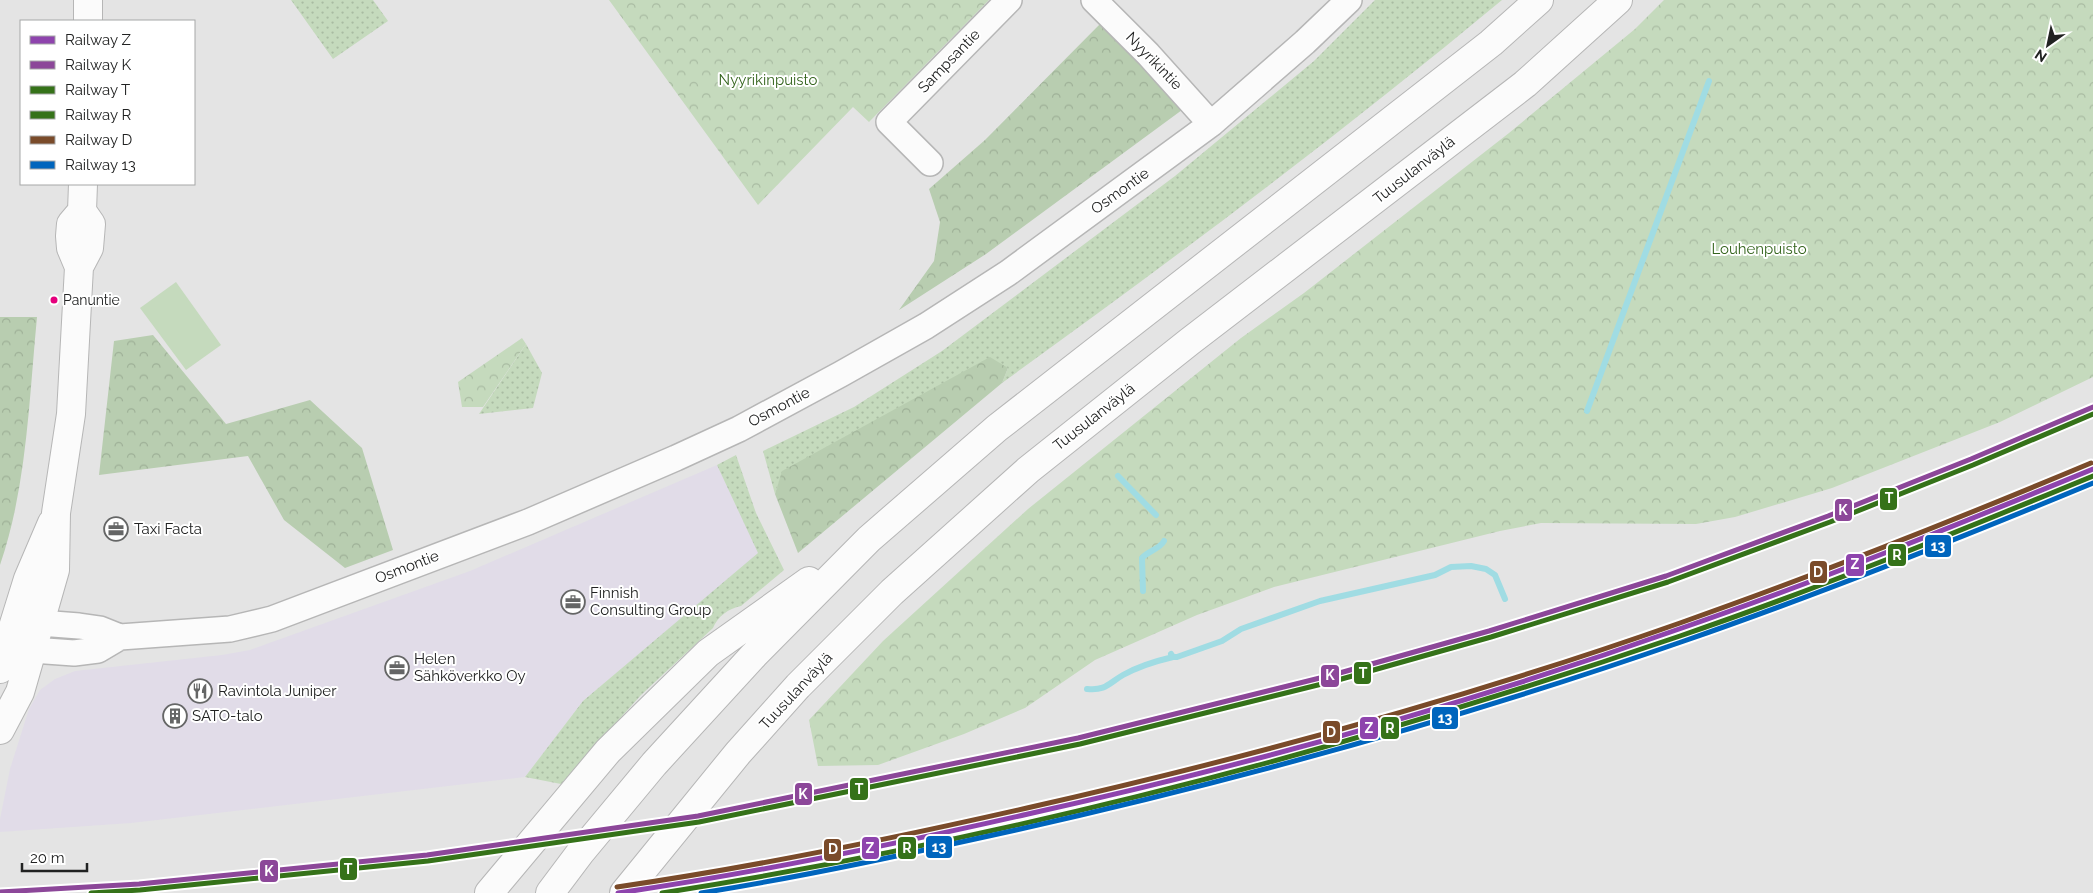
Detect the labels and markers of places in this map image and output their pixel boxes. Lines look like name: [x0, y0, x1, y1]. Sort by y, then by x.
place label: Panuntie: [63, 292, 120, 308]
marker: Panuntie: [49, 295, 59, 305]
office icon: Taxi Facta: [103, 516, 129, 542]
place label: Taxi Facta: [134, 520, 202, 538]
place label: Finnish Consulting Group: [590, 584, 711, 619]
office icon: Finnish Consulting Group: [560, 589, 586, 615]
place label: Helen Sähköverkko Oy: [414, 650, 526, 685]
office icon: Helen Sähköverkko Oy: [384, 655, 410, 681]
restaurant icon: Ravintola Juniper: [187, 678, 213, 704]
place label: Ravintola Juniper: [218, 682, 337, 700]
building icon: SATO-talo: [162, 703, 188, 729]
place label: SATO-talo: [192, 707, 263, 725]

